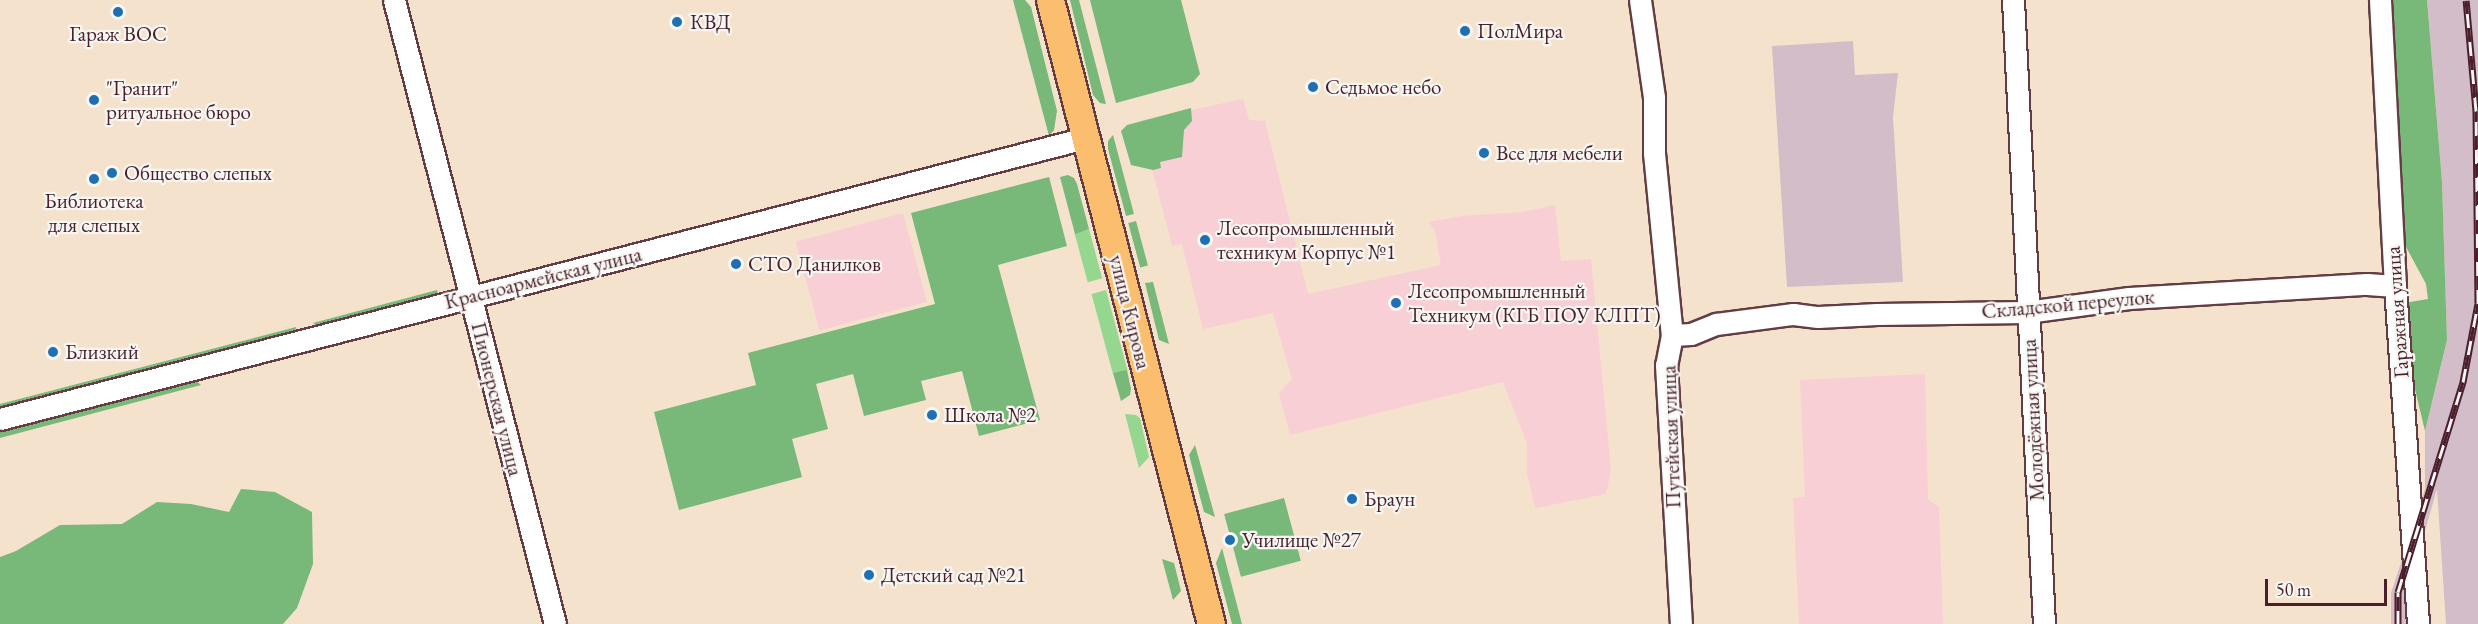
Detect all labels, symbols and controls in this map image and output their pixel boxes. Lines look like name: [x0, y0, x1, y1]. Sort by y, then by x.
marker: Гараж ВОС: [111, 5, 125, 19]
place label: КВД: [690, 9, 731, 35]
marker: КВД: [668, 13, 686, 31]
place label: ПолМира: [1477, 18, 1563, 44]
place label: Гараж ВОС: [69, 21, 167, 47]
marker: ПолМира: [1458, 24, 1472, 38]
place label: Седьмое небо: [1325, 74, 1442, 100]
place label: "Гранит" ритуальное бюро: [106, 75, 251, 125]
marker: Седьмое небо: [1306, 80, 1320, 94]
marker: "Гранит" ритуальное бюро: [87, 93, 101, 107]
place label: Все для мебели: [1496, 140, 1623, 166]
marker: Все для мебели: [1477, 146, 1491, 160]
place label: Общество слепых: [124, 160, 272, 186]
marker: Общество слепых: [105, 166, 119, 180]
marker: Библиотека для слепых: [87, 172, 101, 186]
place label: Библиотека для слепых: [44, 188, 144, 238]
place label: Лесопромышленный техникум Корпус №1: [1217, 215, 1396, 265]
marker: Лесопромышленный техникум Корпус №1: [1198, 233, 1212, 247]
street label: Красноармейская улица: [442, 241, 644, 315]
street label: Гаражная улица: [2380, 245, 2414, 379]
place label: СТО Данилков: [748, 251, 881, 277]
street label: улица Кирова: [1104, 252, 1156, 372]
marker: СТО Данилков: [729, 257, 743, 271]
place label: Лесопромышленный Техникум (КГБ ПОУ КЛПТ): [1408, 278, 1661, 328]
street label: Складской переулок: [1980, 284, 2156, 324]
marker: Лесопромышленный Техникум (КГБ ПОУ КЛПТ): [1389, 296, 1403, 310]
street label: Пионерская улица: [466, 319, 528, 479]
street label: Молодёжная улица: [2016, 338, 2050, 502]
place label: Близкий: [65, 339, 139, 365]
marker: Близкий: [46, 345, 60, 359]
street label: Путейская улица: [1656, 365, 1686, 509]
place label: Школа №2: [944, 402, 1036, 428]
marker: Школа №2: [925, 408, 939, 422]
place label: Браун: [1364, 486, 1415, 512]
marker: Браун: [1345, 492, 1359, 506]
place label: Училище №27: [1242, 527, 1361, 553]
marker: Училище №27: [1223, 533, 1237, 547]
place label: Детский сад №21: [881, 562, 1026, 588]
scale bar: [2268, 567, 2390, 605]
marker: Детский сад №21: [862, 568, 876, 582]
text: 50 m: [2276, 578, 2311, 601]

